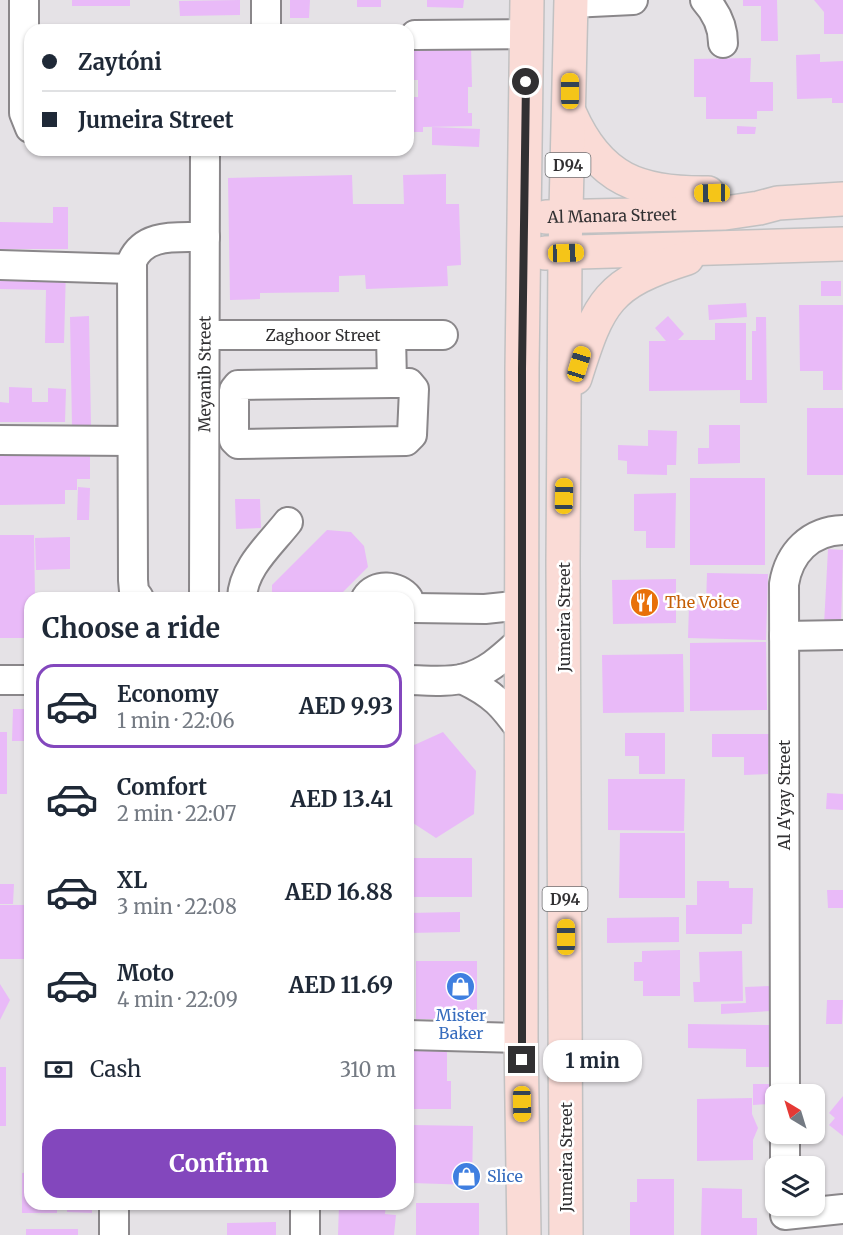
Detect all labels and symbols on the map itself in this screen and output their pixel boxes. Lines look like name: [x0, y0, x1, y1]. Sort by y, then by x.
route start: [512, 68, 539, 95]
car: [561, 73, 579, 109]
road number: D94: [546, 153, 590, 177]
car: [694, 184, 730, 202]
street label: Al Manara Street: [546, 204, 678, 227]
car: [548, 243, 584, 263]
street label: Meyanib Street: [194, 315, 215, 432]
street label: Zaghoor Street: [265, 325, 381, 345]
car: [565, 344, 593, 384]
car: [555, 478, 573, 514]
street label: Jumeira Street: [554, 561, 574, 673]
restaurant icon: The Voice: [628, 586, 660, 618]
place label: The Voice: [665, 592, 739, 612]
street label: Al A'yay Street: [774, 739, 794, 851]
road number: D94: [542, 887, 588, 911]
car: [557, 919, 575, 955]
shop icon: Mister Baker: [445, 971, 477, 1003]
place label: Mister Baker: [436, 1005, 486, 1043]
callout: 1 min: [543, 1039, 642, 1081]
route end: [508, 1046, 535, 1073]
north arrow: [765, 1084, 825, 1144]
car: [513, 1086, 531, 1122]
street label: Jumeira Street: [556, 1101, 576, 1213]
shop icon: Slice: [450, 1160, 482, 1192]
place label: Slice: [487, 1166, 523, 1186]

